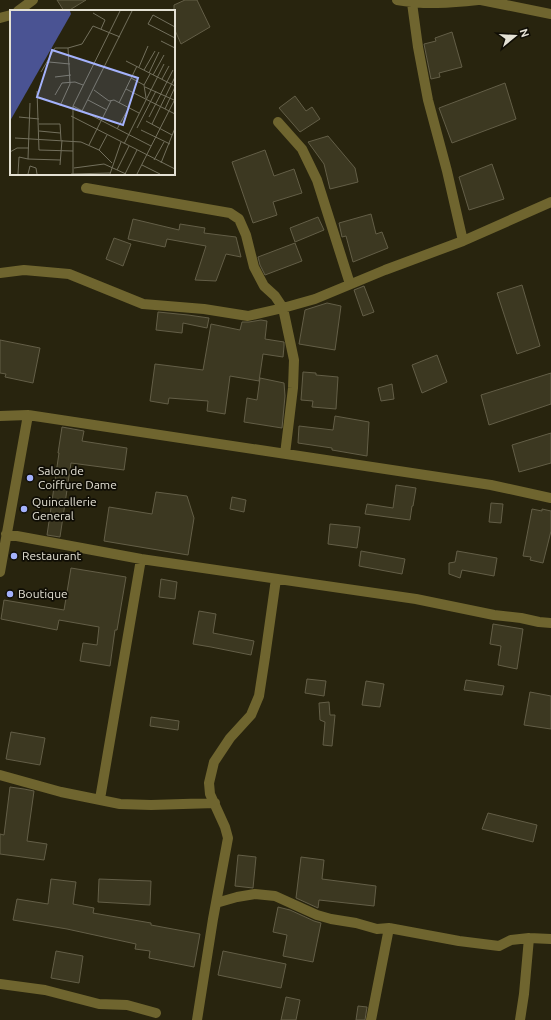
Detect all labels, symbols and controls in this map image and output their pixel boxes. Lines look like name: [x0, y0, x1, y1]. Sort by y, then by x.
inset map: [10, 10, 175, 175]
north arrow: [495, 16, 535, 56]
text: N: [518, 27, 531, 39]
place label: Salon de Coiffure Dame: [38, 464, 117, 491]
marker: Salon de Coiffure Dame: [25, 473, 35, 483]
place label: Quincallerie General: [32, 495, 97, 522]
marker: Quincallerie General: [19, 504, 29, 514]
place label: Restaurant: [22, 549, 82, 562]
marker: Restaurant: [9, 551, 19, 561]
place label: Boutique: [18, 587, 68, 600]
marker: Boutique: [5, 589, 15, 599]

